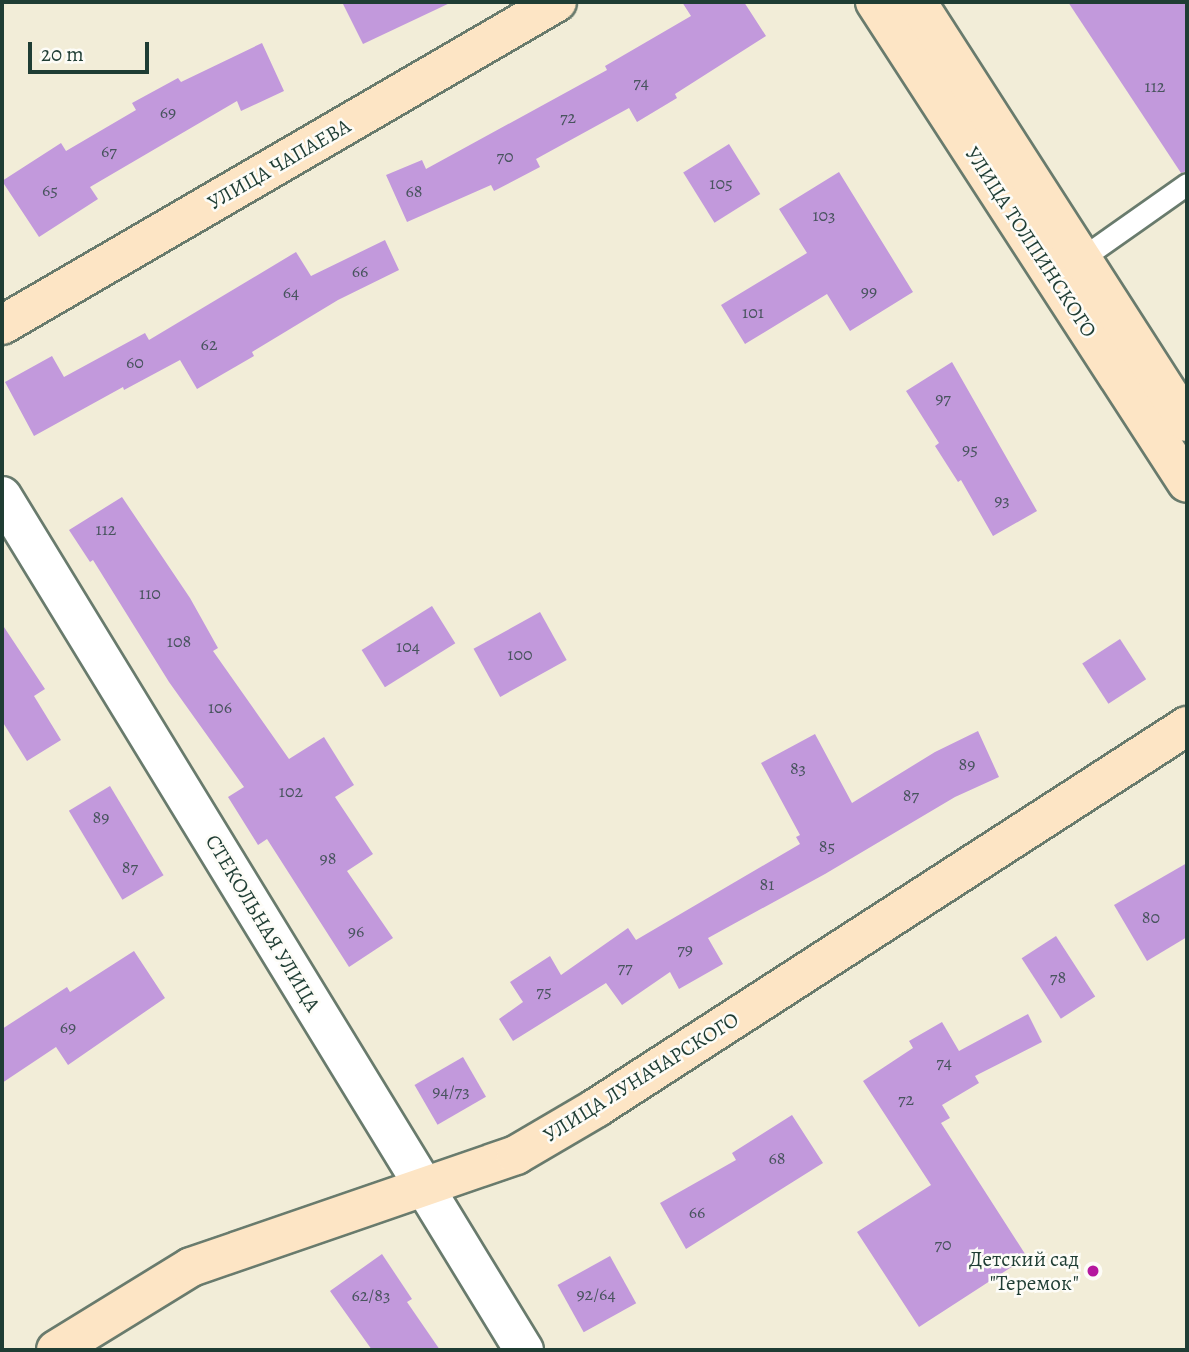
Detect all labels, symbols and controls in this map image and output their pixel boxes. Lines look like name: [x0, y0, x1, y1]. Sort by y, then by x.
scale bar: [32, 28, 152, 72]
text: 20 m: [41, 40, 84, 68]
house number: 74: [633, 71, 649, 93]
house number: 112: [1145, 75, 1165, 97]
house number: 69: [160, 101, 176, 123]
house number: 72: [560, 106, 576, 128]
street label: УЛИЦА ЧАПАЕВА: [203, 113, 355, 215]
house number: 67: [101, 140, 117, 162]
street label: УЛИЦА ТОЛПИНСКОГО: [960, 142, 1102, 342]
house number: 70: [496, 145, 514, 167]
house number: 105: [709, 172, 733, 194]
house number: 65: [42, 179, 58, 201]
house number: 68: [405, 180, 423, 202]
house number: 103: [812, 204, 836, 226]
house number: 66: [352, 260, 368, 282]
house number: 99: [861, 280, 877, 302]
house number: 64: [283, 281, 299, 303]
house number: 101: [742, 301, 764, 323]
house number: 62: [201, 333, 217, 355]
house number: 60: [126, 351, 144, 373]
house number: 97: [935, 387, 951, 409]
house number: 95: [962, 438, 978, 460]
house number: 93: [994, 489, 1010, 511]
house number: 112: [96, 518, 116, 540]
house number: 110: [139, 582, 161, 604]
house number: 108: [167, 630, 191, 652]
house number: 104: [396, 635, 420, 657]
house number: 100: [507, 643, 533, 665]
house number: 106: [208, 696, 232, 718]
house number: 89: [959, 753, 975, 775]
house number: 83: [790, 757, 806, 779]
house number: 102: [279, 780, 303, 802]
house number: 87: [903, 784, 919, 806]
house number: 89: [93, 806, 109, 828]
street label: СТЕКОЛЬНАЯ УЛИЦА: [200, 830, 326, 1016]
house number: 85: [819, 835, 835, 857]
house number: 98: [320, 847, 336, 869]
house number: 87: [122, 856, 138, 878]
house number: 81: [760, 873, 774, 895]
house number: 80: [1142, 906, 1160, 928]
house number: 96: [348, 920, 364, 942]
house number: 79: [677, 938, 693, 960]
house number: 77: [617, 956, 633, 978]
house number: 78: [1050, 966, 1066, 988]
house number: 75: [536, 980, 552, 1002]
street label: УЛИЦА ЛУНАЧАРСКОГО: [539, 1007, 743, 1147]
house number: 69: [60, 1016, 76, 1038]
house number: 74: [936, 1051, 952, 1073]
house number: 94/73: [432, 1080, 470, 1102]
house number: 72: [898, 1088, 914, 1110]
house number: 68: [768, 1147, 786, 1169]
house number: 66: [689, 1201, 705, 1223]
house number: 70: [934, 1233, 952, 1255]
place label: Детский сад "Теремок": [969, 1246, 1079, 1296]
marker: Детский сад "Теремок": [1085, 1263, 1101, 1279]
house number: 92/64: [576, 1283, 616, 1305]
house number: 62/83: [351, 1284, 391, 1306]

